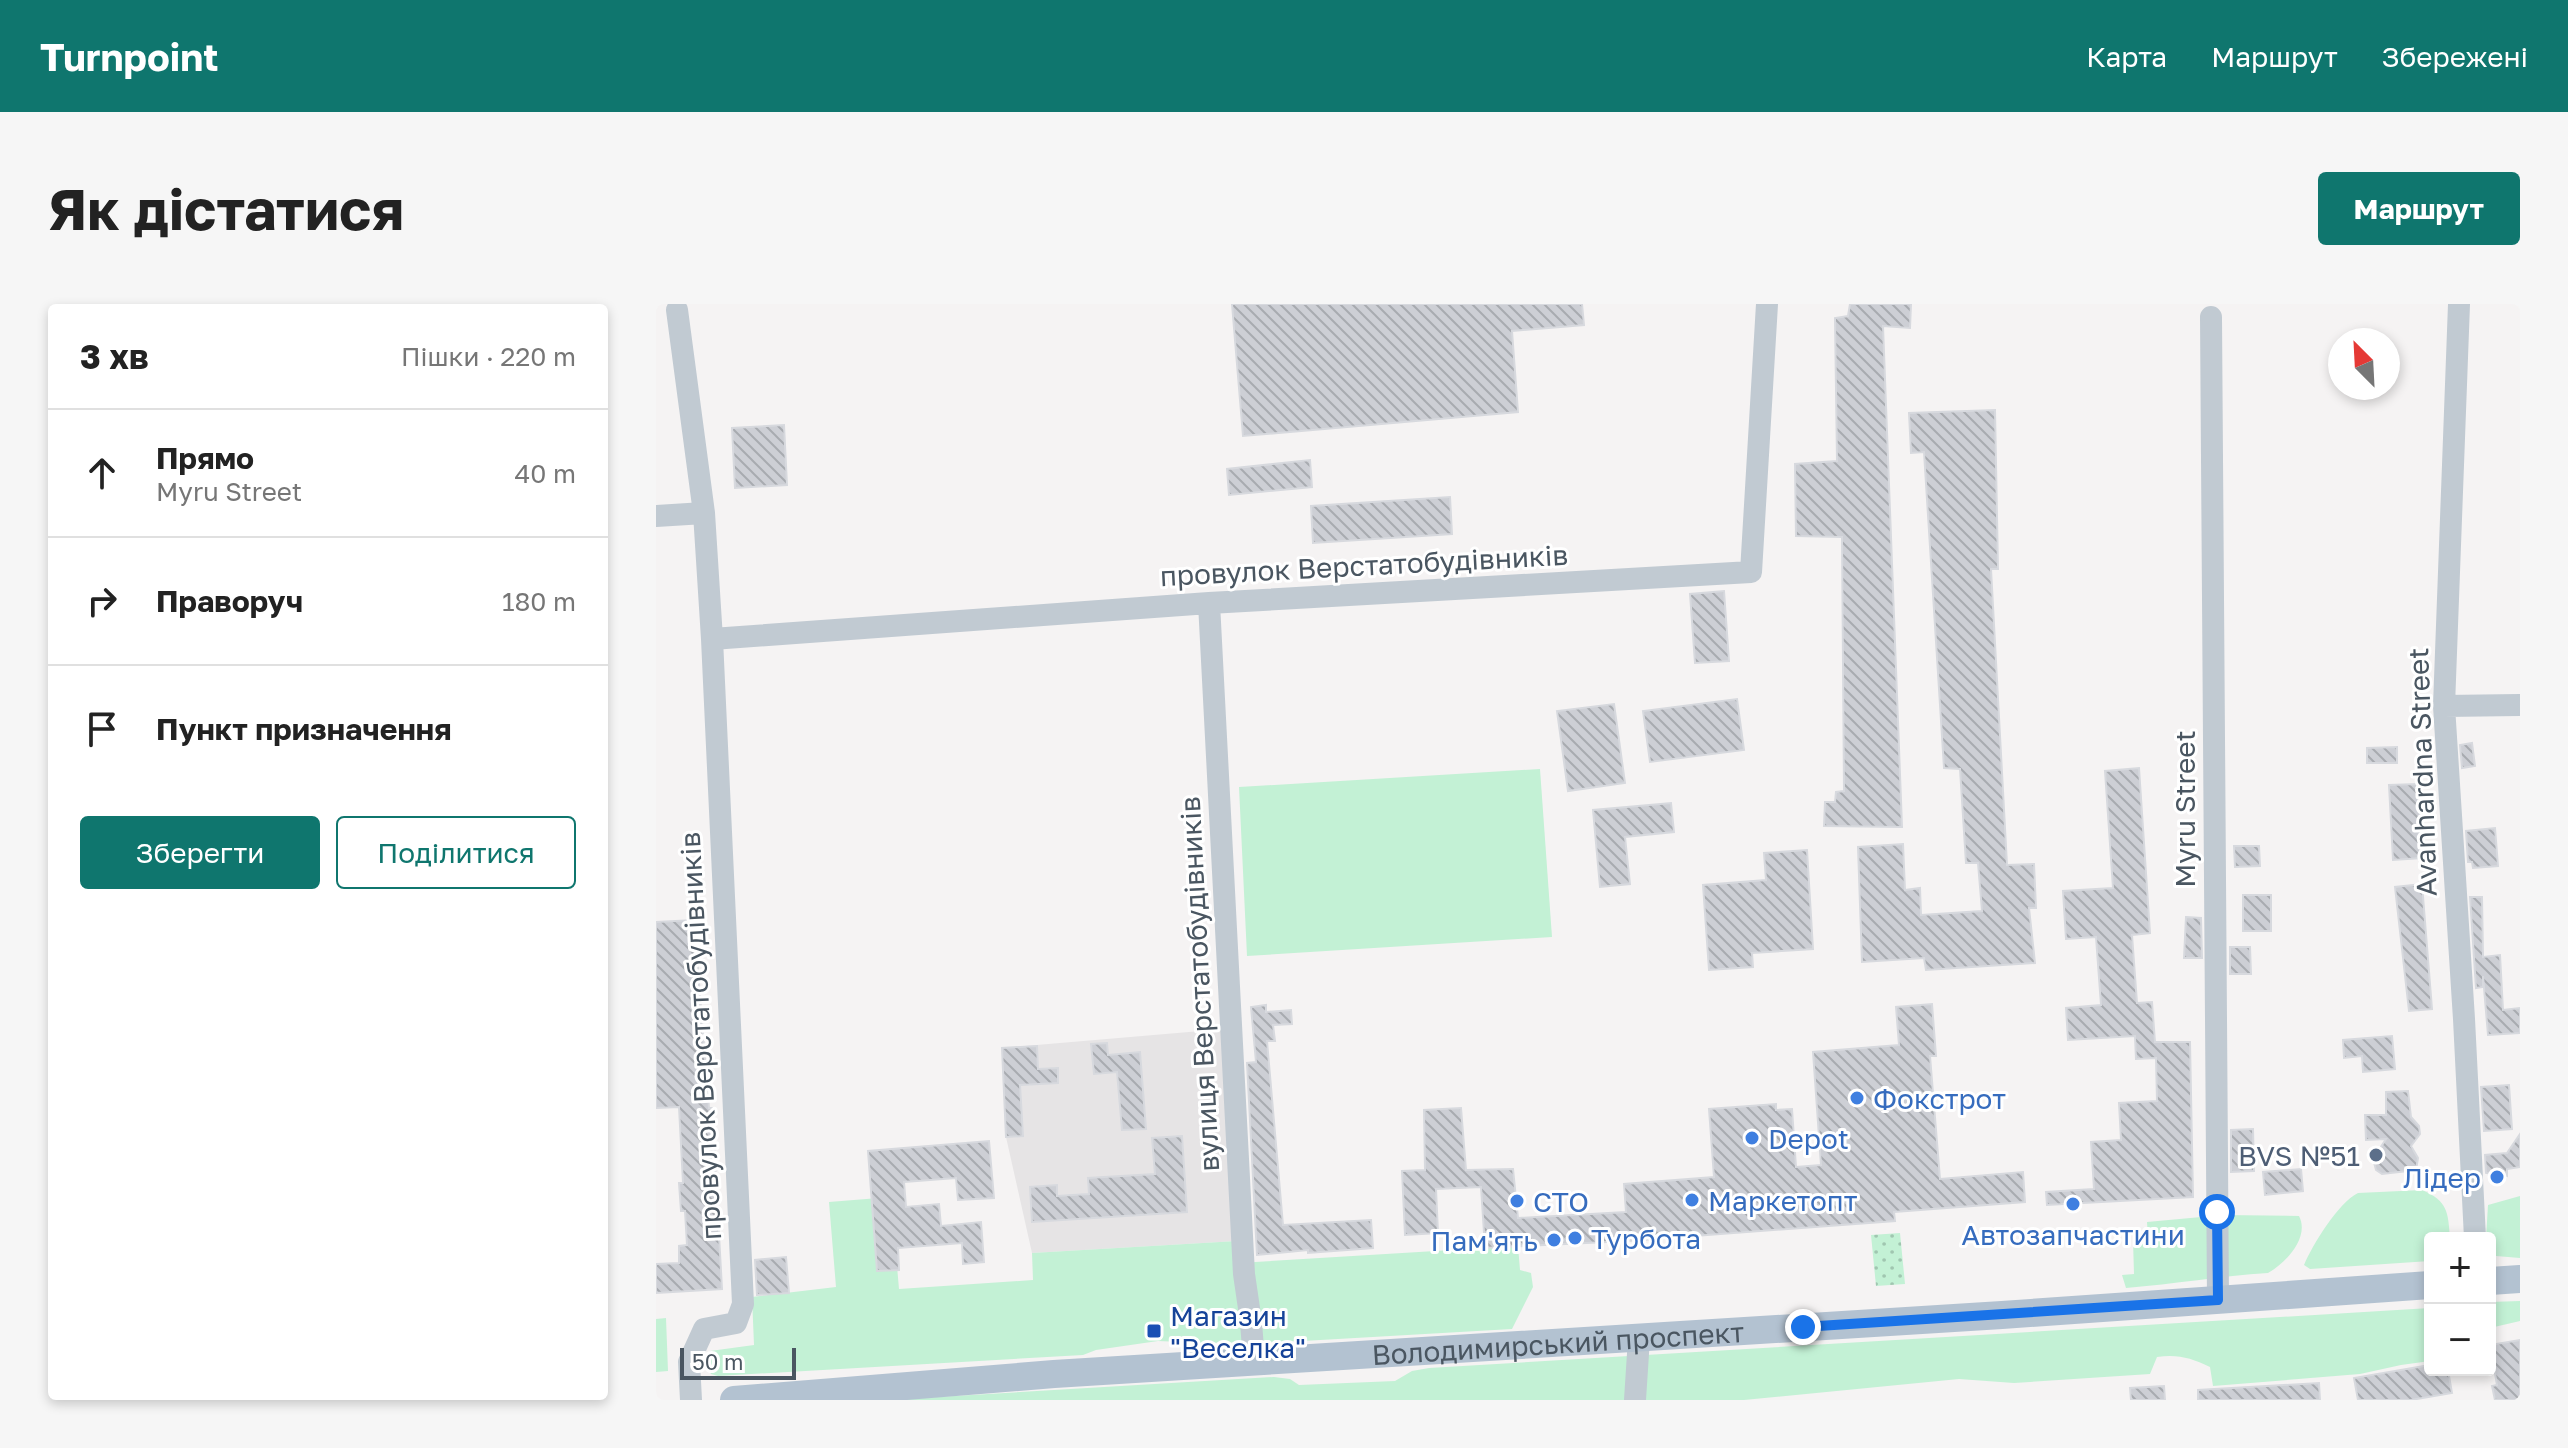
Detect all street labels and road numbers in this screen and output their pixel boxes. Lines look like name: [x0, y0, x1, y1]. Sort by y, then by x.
street label: провулок Верстатобудівників: [1159, 538, 1569, 592]
street label: Avanhardna Street: [2401, 647, 2443, 897]
street label: Myru Street: [2168, 730, 2201, 888]
street label: вулиця Верстатобудівників: [1173, 796, 1225, 1172]
street label: провулок Верстатобудівників: [673, 831, 727, 1241]
street label: Володимирський проспект: [1371, 1315, 1745, 1371]

